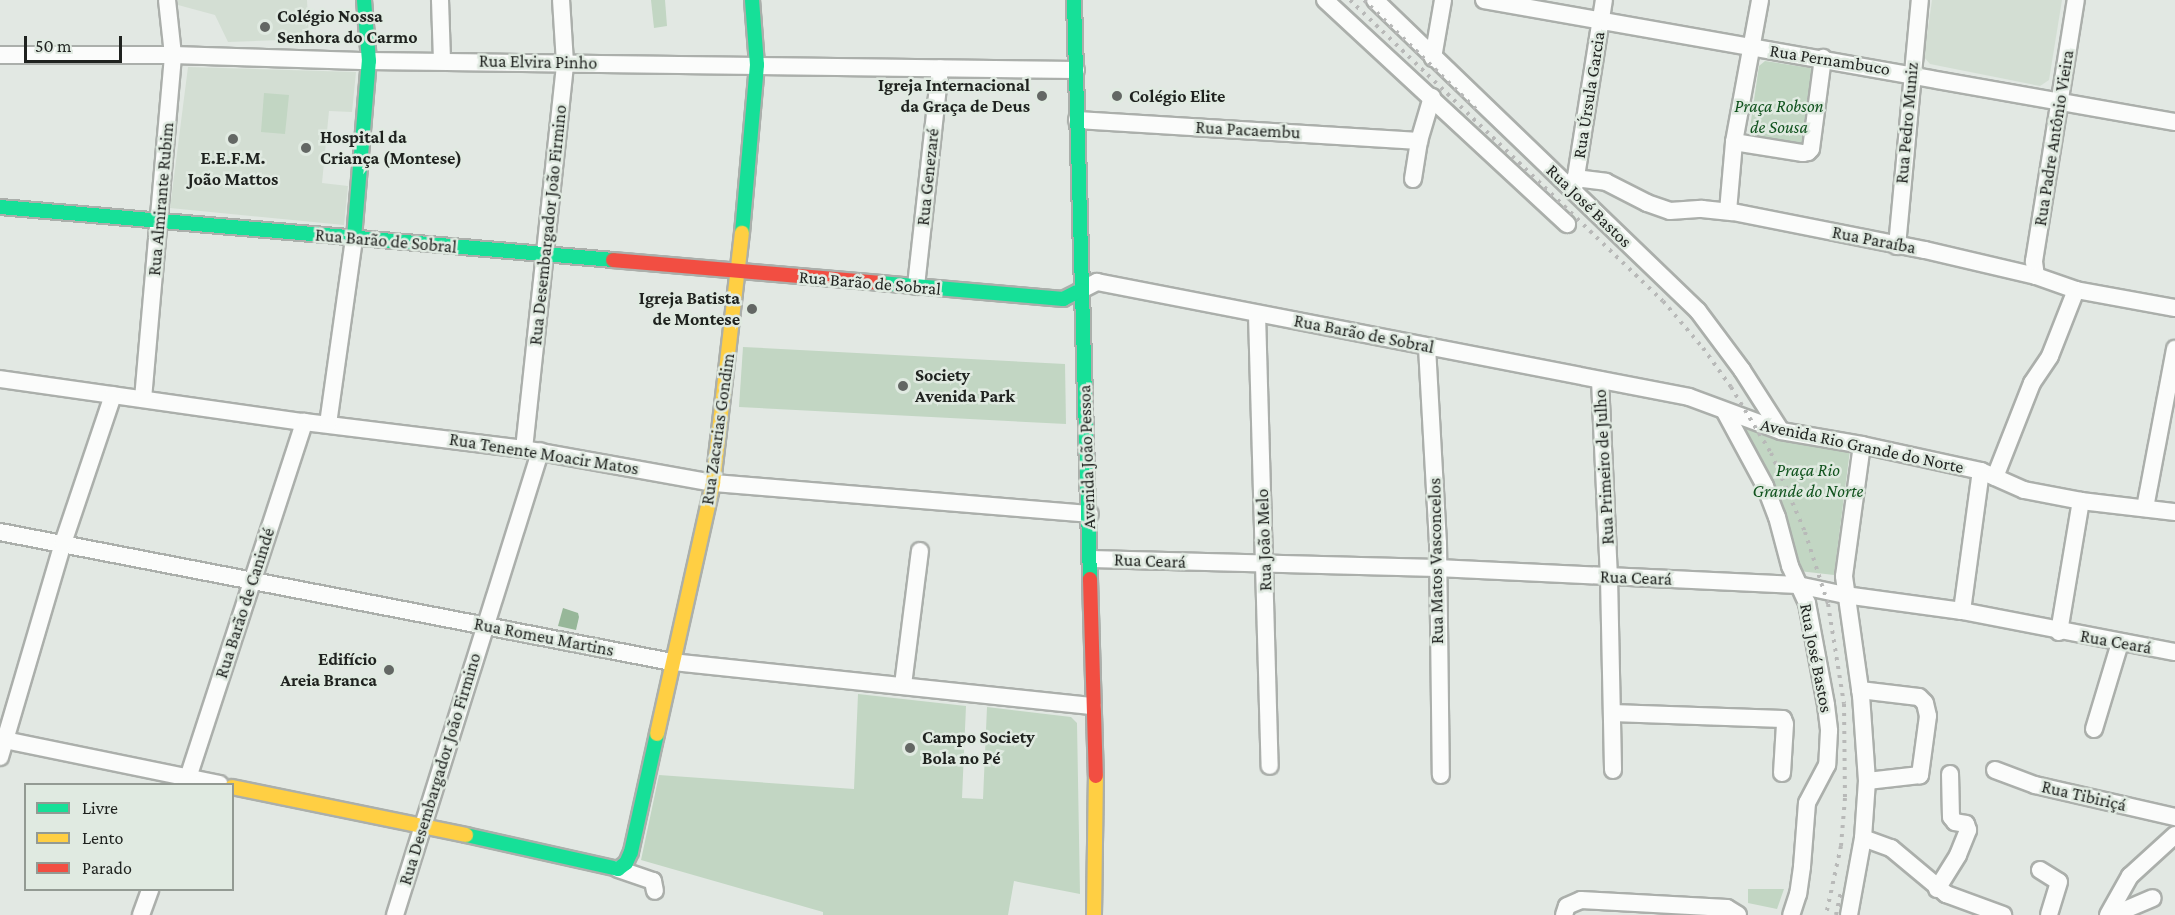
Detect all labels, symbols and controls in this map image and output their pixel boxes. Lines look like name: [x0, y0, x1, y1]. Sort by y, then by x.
place label: Colégio Nossa Senhora do Carmo: [277, 6, 418, 48]
marker: Colégio Nossa Senhora do Carmo: [258, 20, 272, 34]
scale bar: [27, 24, 124, 62]
street label: Rua Úrsula Garcia: [1568, 30, 1610, 160]
text: 50 m: [35, 36, 72, 56]
street label: Rua Pernambuco: [1768, 40, 1892, 80]
street label: Rua Padre Antônio Vieira: [2029, 48, 2079, 228]
street label: Rua Elvira Pinho: [479, 50, 597, 74]
street label: Rua Pedro Muniz: [1891, 61, 1923, 185]
place label: Igreja Internacional da Graça de Deus: [878, 75, 1030, 118]
place label: Colégio Elite: [1129, 85, 1225, 107]
marker: Igreja Internacional da Graça de Deus: [1035, 89, 1049, 103]
marker: Colégio Elite: [1110, 89, 1124, 103]
park label: Praça Robson de Sousa: [1734, 96, 1824, 138]
street label: Rua Desembargador João Firmino: [525, 104, 571, 346]
street label: Rua Pacaembu: [1195, 116, 1301, 144]
street label: Rua Almirante Rubim: [144, 121, 178, 277]
place label: Hospital da Criança (Montese): [320, 127, 462, 170]
street label: Rua Genezaré: [912, 127, 944, 227]
marker: E.E.F.M. João Mattos: [226, 132, 240, 146]
marker: Hospital da Criança (Montese): [297, 139, 315, 157]
place label: E.E.F.M. João Mattos: [188, 148, 278, 190]
street label: Rua José Bastos: [1542, 160, 1636, 252]
street label: Rua Paraíba: [1830, 221, 1918, 259]
street label: Rua Barão de Sobral: [314, 224, 458, 258]
street label: Rua Barão de Sobral: [798, 266, 942, 300]
place label: Igreja Batista de Montese: [639, 288, 740, 330]
marker: Igreja Batista de Montese: [745, 302, 759, 316]
street label: Rua Barão de Sobral: [1292, 310, 1436, 358]
street label: Rua Zacarias Gondim: [697, 352, 739, 506]
place label: Society Avenida Park: [915, 365, 1015, 407]
marker: Society Avenida Park: [896, 379, 910, 393]
street label: Avenida João Pessoa: [1074, 385, 1100, 529]
street label: Rua Primeiro de Julho: [1589, 389, 1619, 545]
street label: Avenida Rio Grande do Norte: [1758, 414, 1966, 478]
street label: Rua Tenente Moacir Matos: [448, 428, 640, 480]
park label: Praça Rio Grande do Norte: [1753, 460, 1863, 502]
street label: Rua Matos Vasconcelos: [1424, 478, 1448, 644]
street label: Rua João Melo: [1251, 488, 1277, 592]
street label: Rua Barão de Canindé: [210, 525, 280, 681]
street label: Rua Ceará: [1114, 549, 1186, 573]
street label: Rua Ceará: [1600, 566, 1672, 590]
street label: Rua José Bastos: [1795, 602, 1837, 714]
street label: Rua Romeu Martins: [472, 613, 616, 661]
street label: Rua Ceará: [2079, 625, 2153, 659]
place label: Edifício Areia Branca: [280, 649, 377, 692]
street label: Rua Desembargador João Firmino: [394, 650, 486, 888]
marker: Edifício Areia Branca: [382, 663, 396, 677]
place label: Campo Society Bola no Pé: [922, 727, 1035, 770]
marker: Campo Society Bola no Pé: [903, 741, 917, 755]
street label: Rua Tibiriçá: [2039, 776, 2129, 816]
legend: [24, 783, 234, 891]
text: Livre: [82, 798, 118, 818]
text: Lento: [82, 828, 123, 848]
text: Parado: [82, 858, 132, 878]

